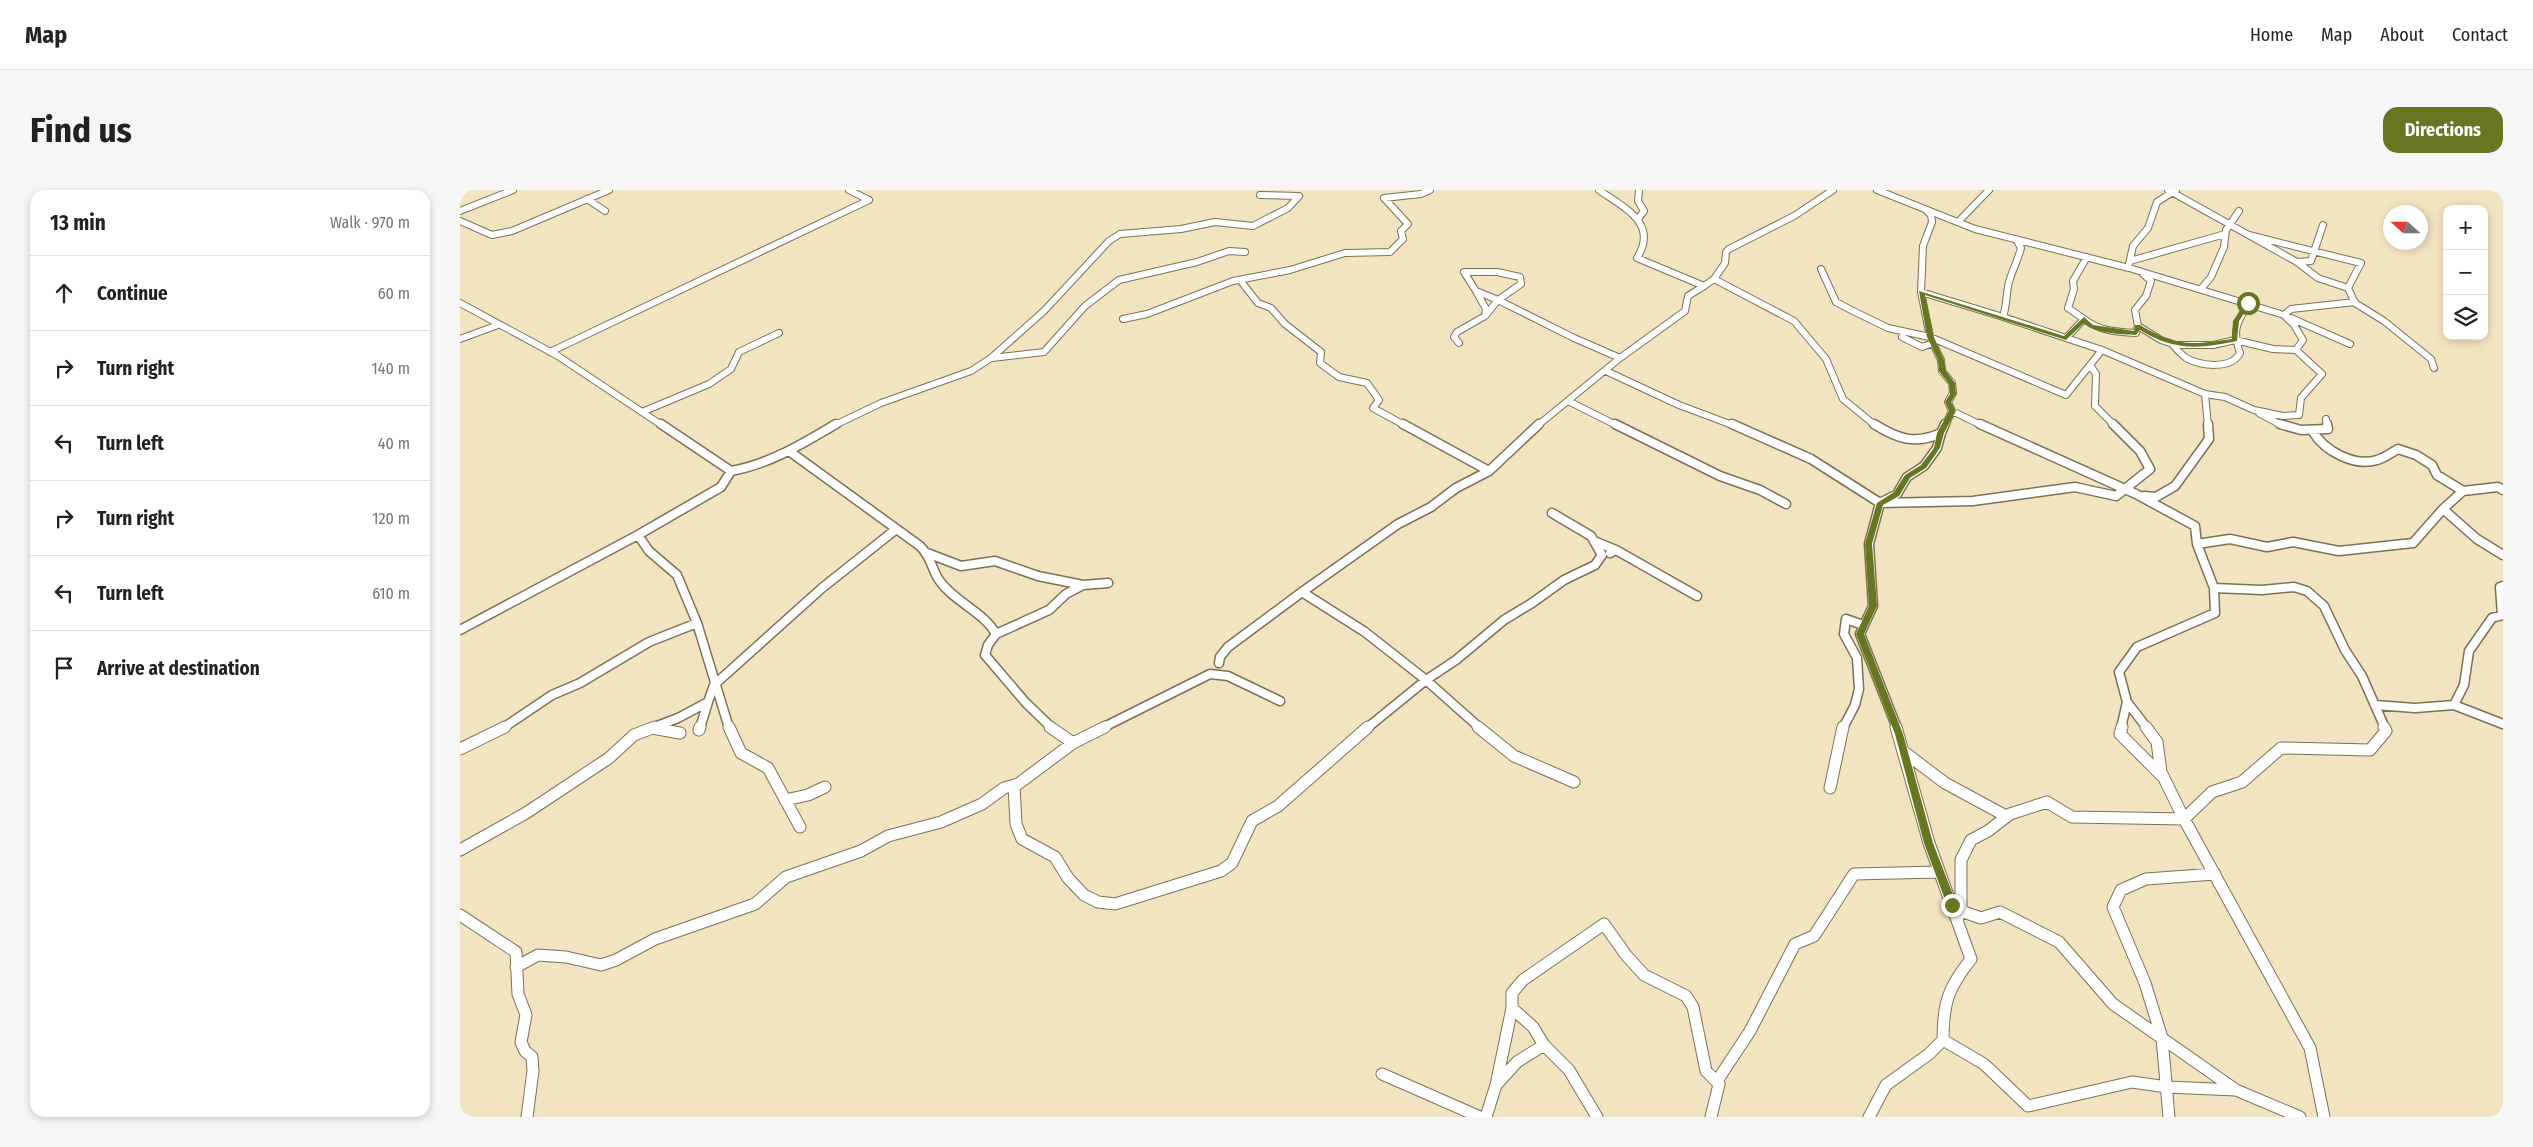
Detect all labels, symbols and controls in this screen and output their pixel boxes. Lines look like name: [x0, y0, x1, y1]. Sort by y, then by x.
text: Map: [25, 21, 67, 49]
text: Home: [2250, 24, 2293, 46]
text: Map: [2321, 24, 2352, 46]
text: About: [2380, 24, 2424, 46]
text: Contact: [2452, 24, 2508, 46]
button: Directions: [2383, 107, 2503, 153]
text: Find us: [30, 109, 132, 151]
north arrow: [2383, 205, 2428, 250]
map controls: [2443, 205, 2488, 340]
button: +: [2443, 205, 2488, 250]
text: 13 min: [50, 210, 106, 236]
text: Walk · 970 m: [330, 213, 410, 232]
button: −: [2443, 250, 2488, 295]
icon: ahead: [50, 279, 78, 307]
text: Continue: [97, 282, 168, 305]
text: 60 m: [378, 284, 410, 303]
route start: [2237, 292, 2260, 315]
button: layers: [2443, 295, 2488, 340]
icon: right: [50, 354, 78, 382]
text: Turn right: [97, 357, 174, 380]
text: 140 m: [372, 359, 410, 378]
icon: left: [50, 429, 78, 457]
text: Turn left: [97, 432, 164, 455]
text: 40 m: [378, 434, 410, 453]
icon: right: [50, 504, 78, 532]
text: Turn right: [97, 507, 174, 530]
text: 120 m: [372, 509, 410, 528]
icon: left: [50, 579, 78, 607]
text: Turn left: [97, 582, 164, 605]
text: 610 m: [372, 584, 410, 603]
icon: arrive: [50, 654, 78, 682]
text: Arrive at destination: [97, 657, 260, 680]
route end: [1941, 894, 1964, 917]

